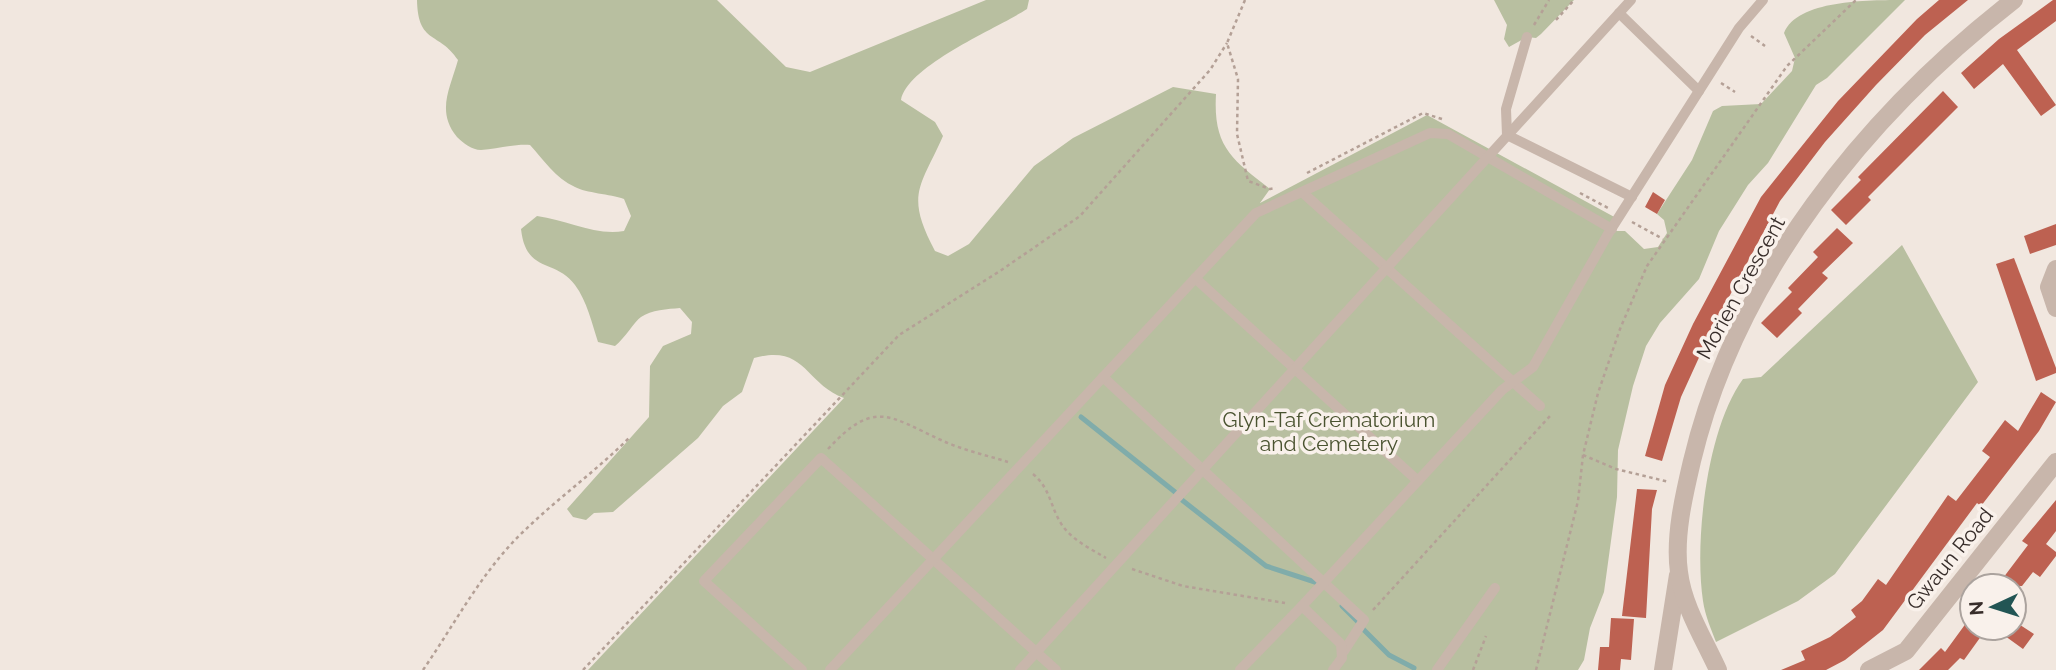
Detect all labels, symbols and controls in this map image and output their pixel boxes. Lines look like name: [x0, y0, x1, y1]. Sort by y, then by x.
street label: Morien Crescent: [1691, 212, 1790, 364]
park label: Glyn-Taf Crematorium and Cemetery: [1223, 407, 1435, 456]
street label: Gwaun Road: [1901, 503, 1998, 615]
north arrow: [1958, 572, 2028, 642]
text: N: [1965, 600, 1988, 616]

